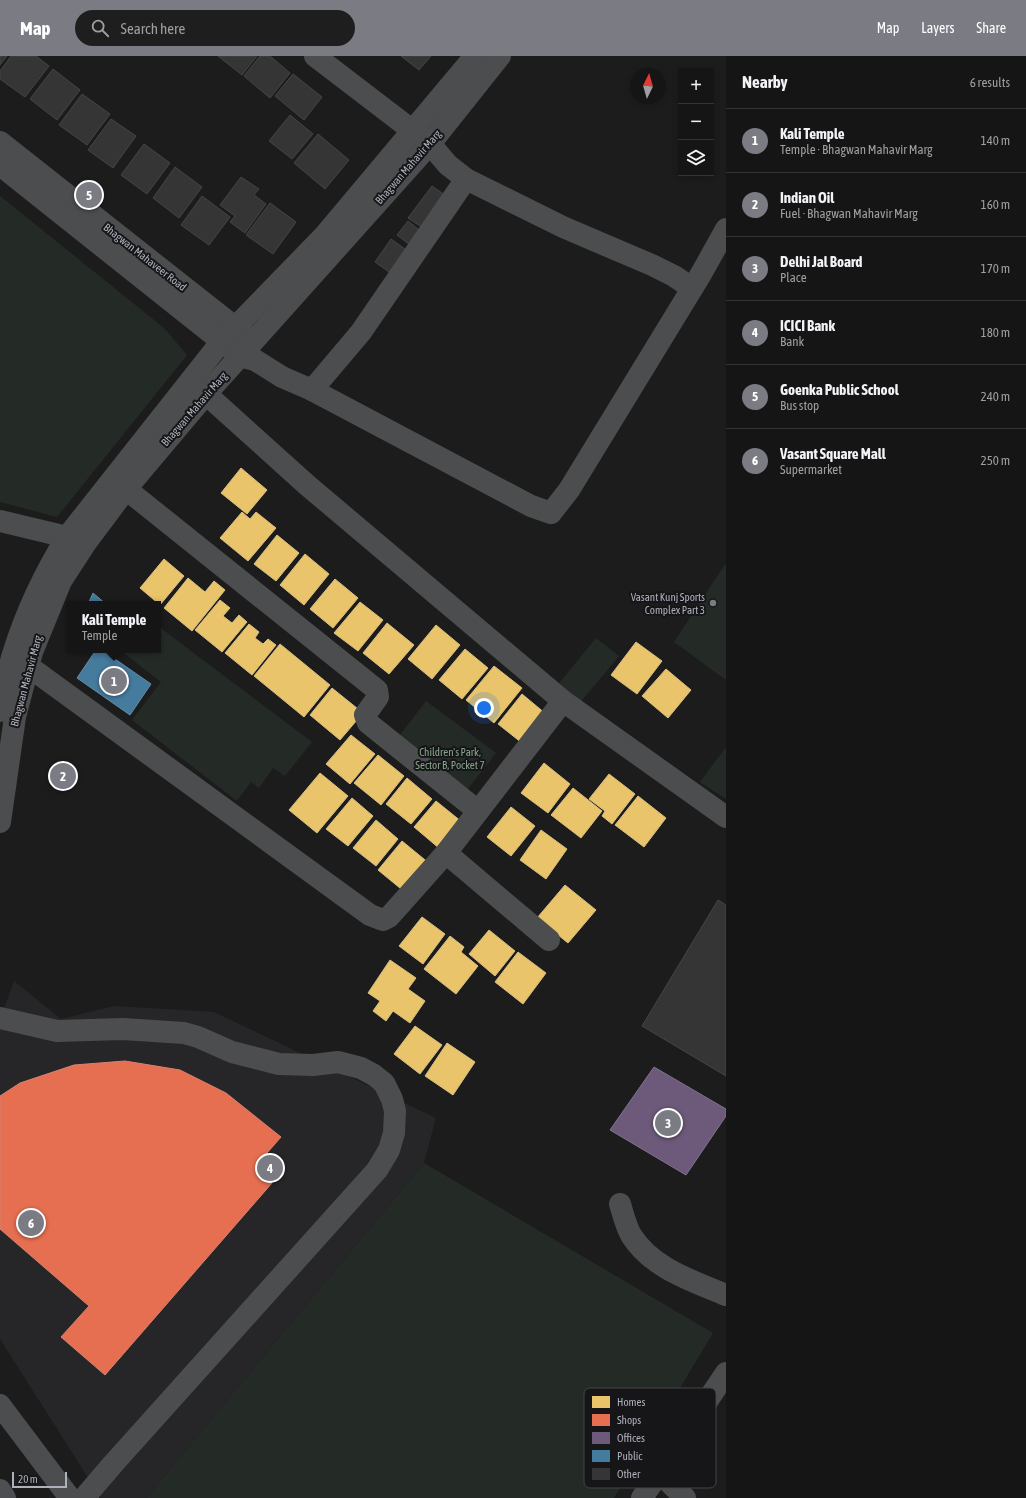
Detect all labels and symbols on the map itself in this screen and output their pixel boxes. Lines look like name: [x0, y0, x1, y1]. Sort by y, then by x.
north arrow: [630, 68, 666, 104]
street label: Bhagwan Mahavir Marg: [373, 128, 443, 206]
pin: 5: [76, 180, 102, 210]
street label: Bhagwan Mahaveer Road: [101, 221, 189, 293]
street label: Bhagwan Mahavir Marg: [159, 370, 229, 448]
place label: Vasant Kunj Sports Complex Part 3: [631, 591, 705, 616]
marker: Vasant Kunj Sports Complex Part 3: [708, 598, 718, 608]
street label: Bhagwan Mahavir Marg: [8, 634, 44, 728]
pin: 1: [101, 666, 127, 696]
your location: [474, 698, 494, 718]
park label: Children's Park, Sector B, Pocket 7: [415, 746, 485, 771]
pin: 2: [50, 761, 76, 791]
pin: 3: [655, 1108, 681, 1138]
pin: 4: [257, 1153, 283, 1183]
pin: 6: [18, 1208, 44, 1238]
legend: [584, 1388, 716, 1488]
text: Homes: [617, 1396, 645, 1408]
text: Shops: [617, 1414, 641, 1426]
text: Offices: [617, 1432, 645, 1444]
text: Public: [617, 1450, 643, 1462]
text: Other: [617, 1468, 641, 1480]
scale bar: [12, 1470, 67, 1489]

